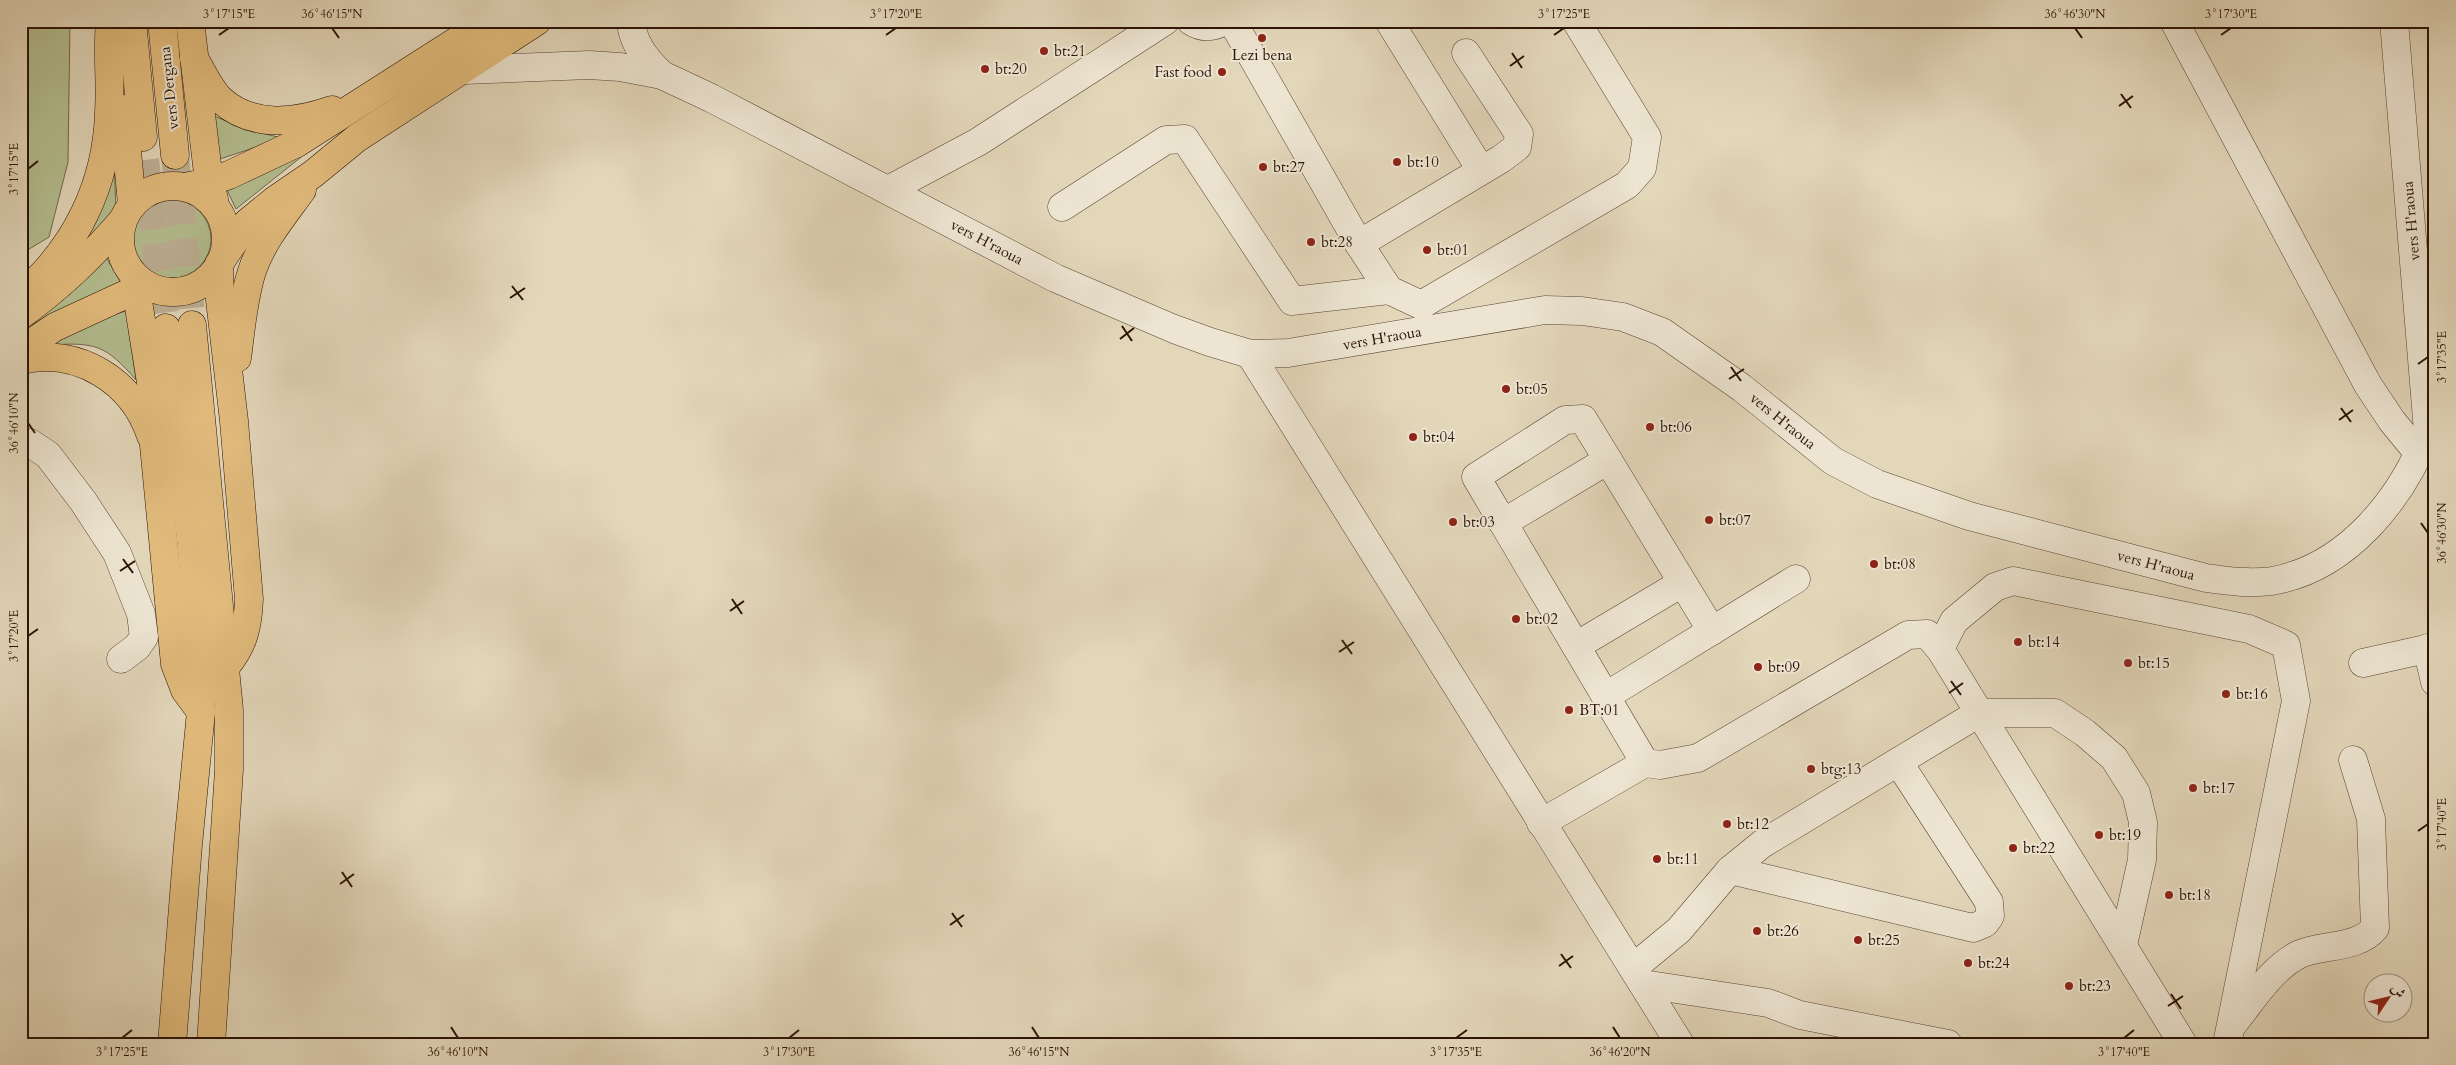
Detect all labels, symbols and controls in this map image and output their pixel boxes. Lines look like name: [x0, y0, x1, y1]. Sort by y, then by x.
text: 3°17'15"E: [203, 6, 255, 22]
text: 36°46'15"N: [302, 6, 363, 22]
text: 3°17'20"E: [870, 6, 922, 22]
text: 3°17'25"E: [1538, 6, 1590, 22]
text: 36°46'30"N: [2045, 6, 2106, 22]
text: 3°17'30"E: [2205, 6, 2257, 22]
marker: Lezi bena: [1256, 32, 1268, 44]
place label: bt:21: [1054, 41, 1086, 61]
street label: vers Dergana: [155, 45, 183, 130]
marker: bt:21: [1038, 45, 1050, 57]
place label: Lezi bena: [1232, 45, 1293, 65]
place label: bt:20: [995, 59, 1027, 79]
place label: Fast food: [1154, 62, 1212, 82]
marker: bt:20: [979, 63, 991, 75]
marker: Fast food: [1216, 66, 1228, 78]
text: 3°17'15"E: [6, 143, 22, 195]
place label: bt:10: [1407, 152, 1439, 172]
marker: bt:10: [1391, 156, 1403, 168]
place label: bt:27: [1273, 157, 1305, 177]
marker: bt:27: [1257, 161, 1269, 173]
street label: vers H'raoua: [2398, 180, 2424, 262]
street label: vers H'raoua: [947, 214, 1027, 270]
place label: bt:28: [1321, 232, 1353, 252]
marker: bt:28: [1305, 236, 1317, 248]
place label: bt:01: [1437, 240, 1469, 260]
marker: bt:01: [1421, 244, 1433, 256]
street label: vers H'raoua: [1341, 321, 1423, 355]
text: 3°17'35"E: [2434, 331, 2450, 383]
place label: bt:05: [1516, 379, 1548, 399]
marker: bt:05: [1500, 383, 1512, 395]
street label: vers H'raoua: [1746, 388, 1821, 454]
text: 36°46'10"N: [6, 392, 22, 453]
place label: bt:06: [1660, 417, 1692, 437]
marker: bt:06: [1644, 421, 1656, 433]
place label: bt:04: [1423, 427, 1455, 447]
marker: bt:04: [1407, 431, 1419, 443]
text: 36°46'30"N: [2434, 502, 2450, 563]
place label: bt:07: [1719, 510, 1751, 530]
place label: bt:03: [1463, 512, 1495, 532]
marker: bt:07: [1703, 514, 1715, 526]
marker: bt:03: [1447, 516, 1459, 528]
street label: vers H'raoua: [2115, 545, 2198, 585]
place label: bt:08: [1884, 554, 1916, 574]
marker: bt:08: [1868, 558, 1880, 570]
place label: bt:02: [1526, 609, 1558, 629]
text: 3°17'20"E: [6, 610, 22, 662]
marker: bt:02: [1510, 613, 1522, 625]
place label: bt:14: [2028, 632, 2060, 652]
marker: bt:14: [2012, 636, 2024, 648]
place label: bt:15: [2138, 653, 2170, 673]
place label: bt:09: [1768, 657, 1800, 677]
marker: bt:15: [2122, 657, 2134, 669]
marker: bt:09: [1752, 661, 1764, 673]
place label: bt:16: [2236, 684, 2268, 704]
marker: bt:16: [2220, 688, 2232, 700]
place label: BT:01: [1579, 700, 1619, 720]
marker: BT:01: [1563, 704, 1575, 716]
place label: btg:13: [1821, 759, 1861, 779]
marker: btg:13: [1805, 763, 1817, 775]
place label: bt:17: [2203, 778, 2235, 798]
marker: bt:17: [2187, 782, 2199, 794]
text: 3°17'40"E: [2434, 798, 2450, 850]
place label: bt:12: [1737, 814, 1769, 834]
marker: bt:12: [1721, 818, 1733, 830]
place label: bt:19: [2109, 825, 2141, 845]
marker: bt:19: [2093, 829, 2105, 841]
place label: bt:22: [2023, 838, 2055, 858]
marker: bt:22: [2007, 842, 2019, 854]
place label: bt:11: [1667, 849, 1699, 869]
marker: bt:11: [1651, 853, 1663, 865]
place label: bt:18: [2179, 885, 2211, 905]
marker: bt:18: [2163, 889, 2175, 901]
place label: bt:26: [1767, 921, 1799, 941]
marker: bt:26: [1751, 925, 1763, 937]
place label: bt:25: [1868, 930, 1900, 950]
marker: bt:25: [1852, 934, 1864, 946]
place label: bt:24: [1978, 953, 2010, 973]
marker: bt:24: [1962, 957, 1974, 969]
north arrow: [2364, 972, 2414, 1022]
place label: bt:23: [2079, 976, 2111, 996]
marker: bt:23: [2063, 980, 2075, 992]
text: ش: [2386, 980, 2410, 1002]
text: 3°17'25"E: [96, 1044, 148, 1060]
text: 36°46'10"N: [428, 1044, 489, 1060]
text: 3°17'30"E: [763, 1044, 815, 1060]
text: 36°46'15"N: [1009, 1044, 1070, 1060]
text: 3°17'35"E: [1430, 1044, 1482, 1060]
text: 36°46'20"N: [1590, 1044, 1651, 1060]
text: 3°17'40"E: [2098, 1044, 2150, 1060]

